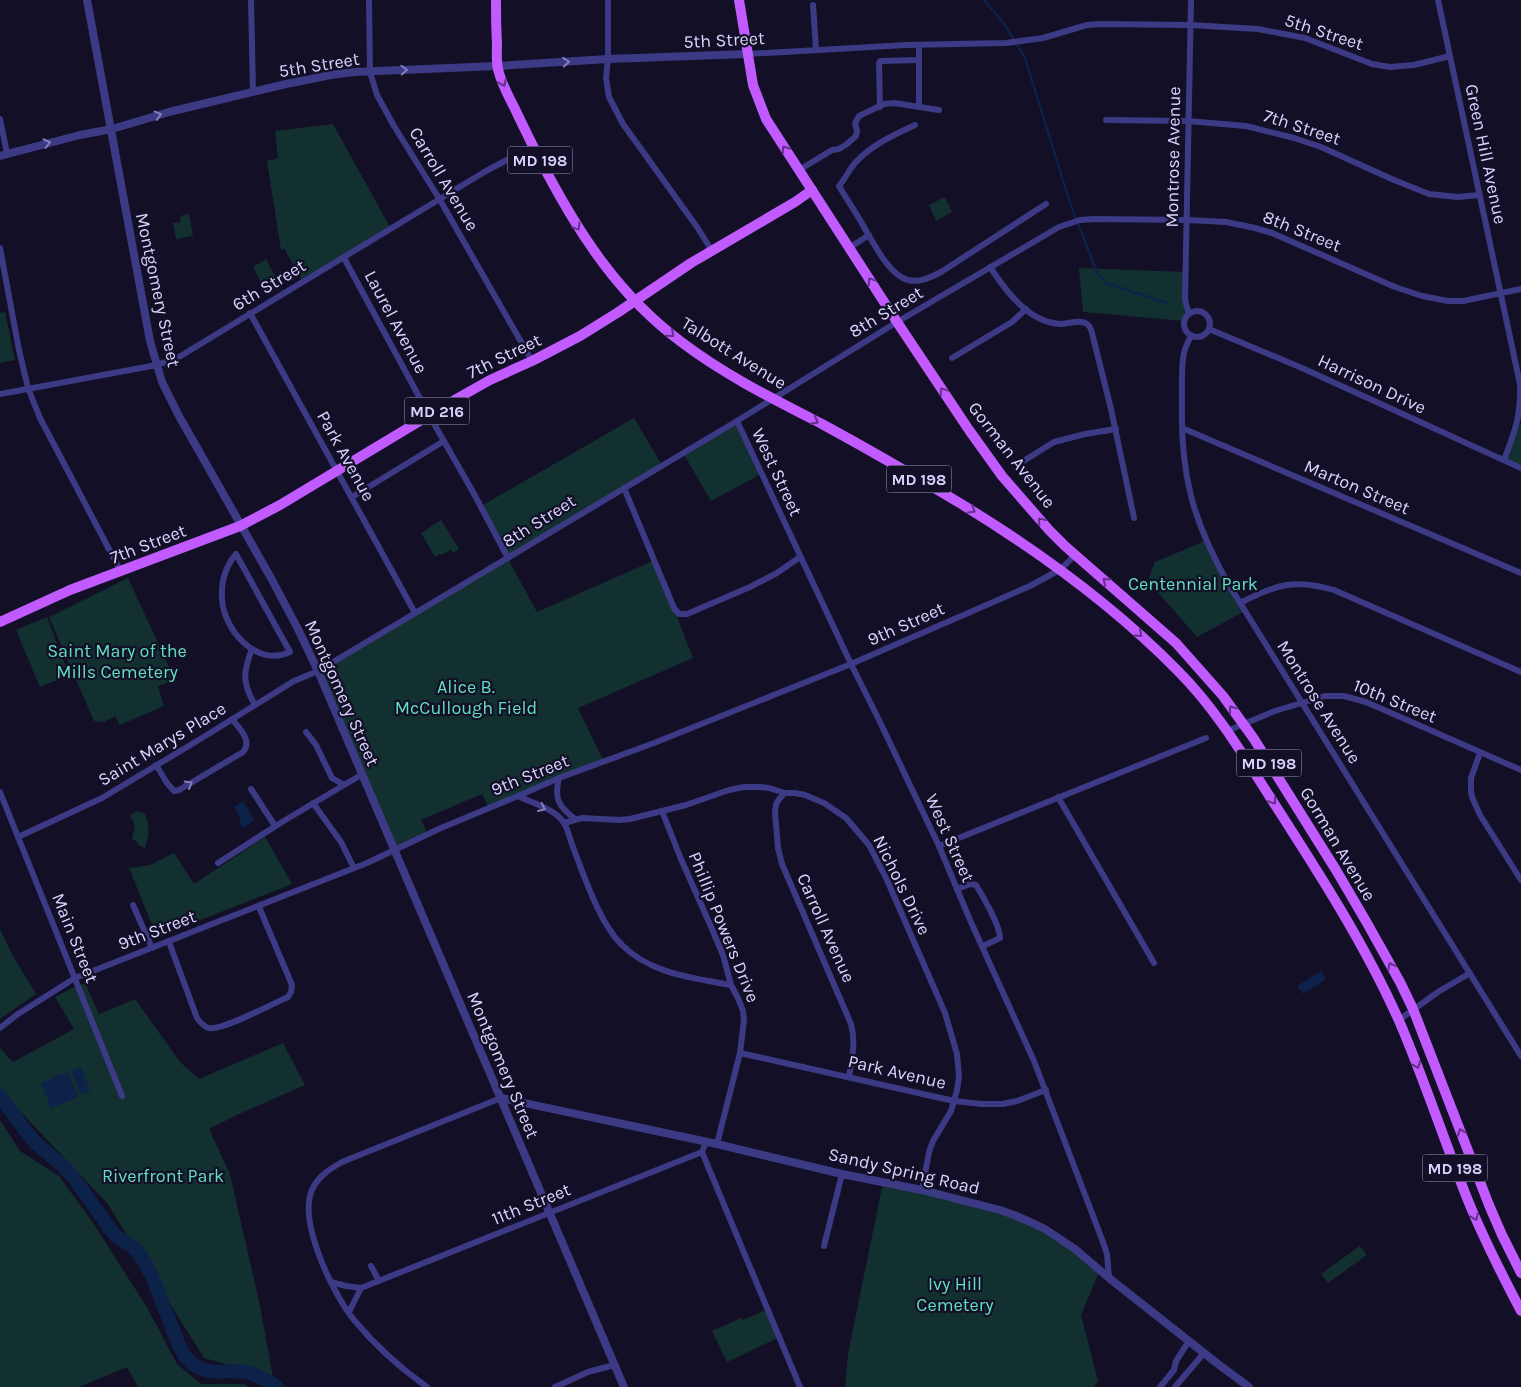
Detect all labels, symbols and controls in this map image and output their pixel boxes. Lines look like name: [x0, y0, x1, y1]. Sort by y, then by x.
street label: 5th Street: [1282, 9, 1366, 55]
street label: 5th Street: [683, 27, 765, 53]
street label: 5th Street: [277, 48, 361, 82]
one-way arrow: [562, 56, 570, 67]
one-way arrow: [400, 65, 408, 76]
one-way arrow: [496, 78, 507, 87]
street label: Green Hill Avenue: [1460, 82, 1512, 226]
street label: Montrose Avenue: [1161, 86, 1185, 228]
street label: 7th Street: [1261, 104, 1344, 150]
one-way arrow: [154, 110, 163, 121]
street label: Carroll Avenue: [404, 123, 484, 235]
one-way arrow: [43, 139, 51, 149]
road number: MD 198: [508, 146, 572, 174]
one-way arrow: [782, 146, 792, 155]
street label: 8th Street: [1260, 205, 1345, 257]
street label: Montgomery Street: [131, 211, 185, 369]
one-way arrow: [571, 221, 581, 230]
street label: 6th Street: [228, 254, 310, 315]
street label: Laurel Avenue: [360, 267, 432, 377]
one-way arrow: [867, 278, 877, 287]
street label: 8th Street: [845, 281, 927, 343]
street label: Talbott Avenue: [677, 312, 791, 394]
one-way arrow: [666, 328, 675, 337]
street label: 7th Street: [463, 329, 545, 383]
street label: Harrison Drive: [1314, 349, 1430, 419]
one-way arrow: [940, 387, 949, 397]
street label: Gorman Avenue: [964, 397, 1060, 513]
road number: MD 216: [404, 398, 470, 424]
street label: Park Avenue: [312, 407, 380, 505]
one-way arrow: [810, 415, 819, 425]
street label: West Street: [747, 424, 807, 520]
street label: Marton Street: [1301, 455, 1413, 519]
road number: MD 198: [886, 466, 952, 492]
street label: 8th Street: [498, 490, 580, 552]
one-way arrow: [966, 504, 975, 513]
one-way arrow: [1038, 517, 1047, 526]
street label: 7th Street: [107, 519, 189, 569]
park label: Centennial Park: [1128, 573, 1258, 595]
one-way arrow: [1103, 579, 1112, 587]
street label: 9th Street: [864, 597, 948, 651]
street label: Montgomery Street: [300, 617, 384, 770]
one-way arrow: [1133, 628, 1142, 637]
street label: Montrose Avenue: [1272, 636, 1366, 768]
park label: Saint Mary of the Mills Cemetery: [47, 640, 187, 683]
street label: 10th Street: [1350, 674, 1440, 728]
park label: Alice B. McCullough Field: [395, 676, 537, 719]
street label: Saint Marys Place: [94, 697, 230, 791]
one-way arrow: [1229, 705, 1238, 715]
street label: 9th Street: [488, 749, 572, 801]
road number: MD 198: [1236, 750, 1302, 776]
one-way arrow: [184, 781, 193, 791]
street label: Gorman Avenue: [1295, 783, 1381, 905]
street label: West Street: [921, 790, 979, 886]
one-way arrow: [1266, 796, 1276, 805]
one-way arrow: [537, 801, 546, 812]
street label: Nichols Drive: [868, 831, 936, 939]
street label: Phillip Powers Drive: [684, 848, 764, 1006]
street label: Carroll Avenue: [792, 870, 860, 986]
street label: Main Street: [47, 890, 103, 986]
street label: 9th Street: [115, 905, 199, 955]
one-way arrow: [1387, 962, 1397, 971]
street label: Montgomery Street: [462, 988, 544, 1142]
street label: Park Avenue: [846, 1050, 948, 1094]
one-way arrow: [1411, 1060, 1422, 1069]
one-way arrow: [1457, 1128, 1467, 1136]
street label: Sandy Spring Road: [826, 1143, 982, 1199]
road number: MD 198: [1422, 1154, 1488, 1182]
park label: Riverfront Park: [102, 1165, 224, 1187]
street label: 11th Street: [488, 1178, 574, 1230]
one-way arrow: [1468, 1212, 1479, 1221]
park label: Ivy Hill Cemetery: [916, 1273, 994, 1316]

